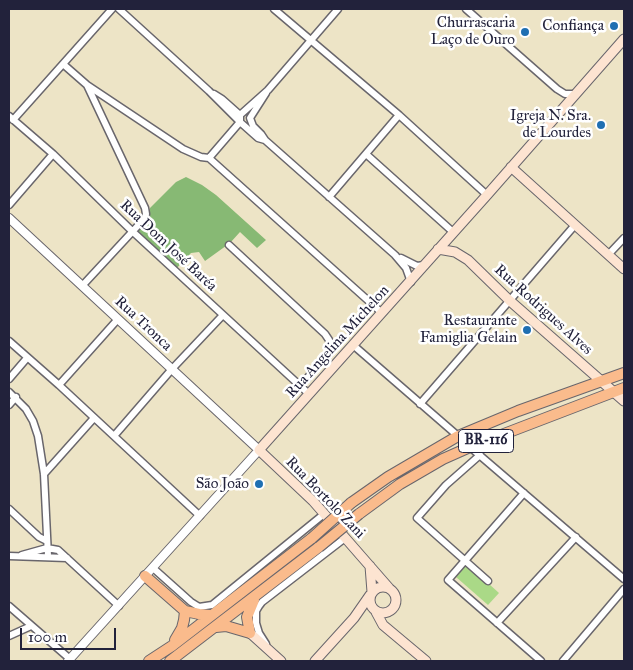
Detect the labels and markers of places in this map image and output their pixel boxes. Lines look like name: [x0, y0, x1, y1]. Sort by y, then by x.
place label: Churrascaria Laço de Ouro: [431, 14, 515, 49]
place label: Confiança: [542, 17, 604, 35]
marker: Confiança: [608, 20, 620, 32]
marker: Churrascaria Laço de Ouro: [519, 26, 531, 38]
place label: Igreja N. Sra. de Lourdes: [510, 107, 591, 142]
marker: Igreja N. Sra. de Lourdes: [595, 119, 607, 131]
place label: Restaurante Famiglia Gelain: [420, 312, 517, 347]
marker: Restaurante Famiglia Gelain: [521, 324, 533, 336]
place label: São João: [196, 475, 249, 493]
marker: São João: [253, 478, 265, 490]

